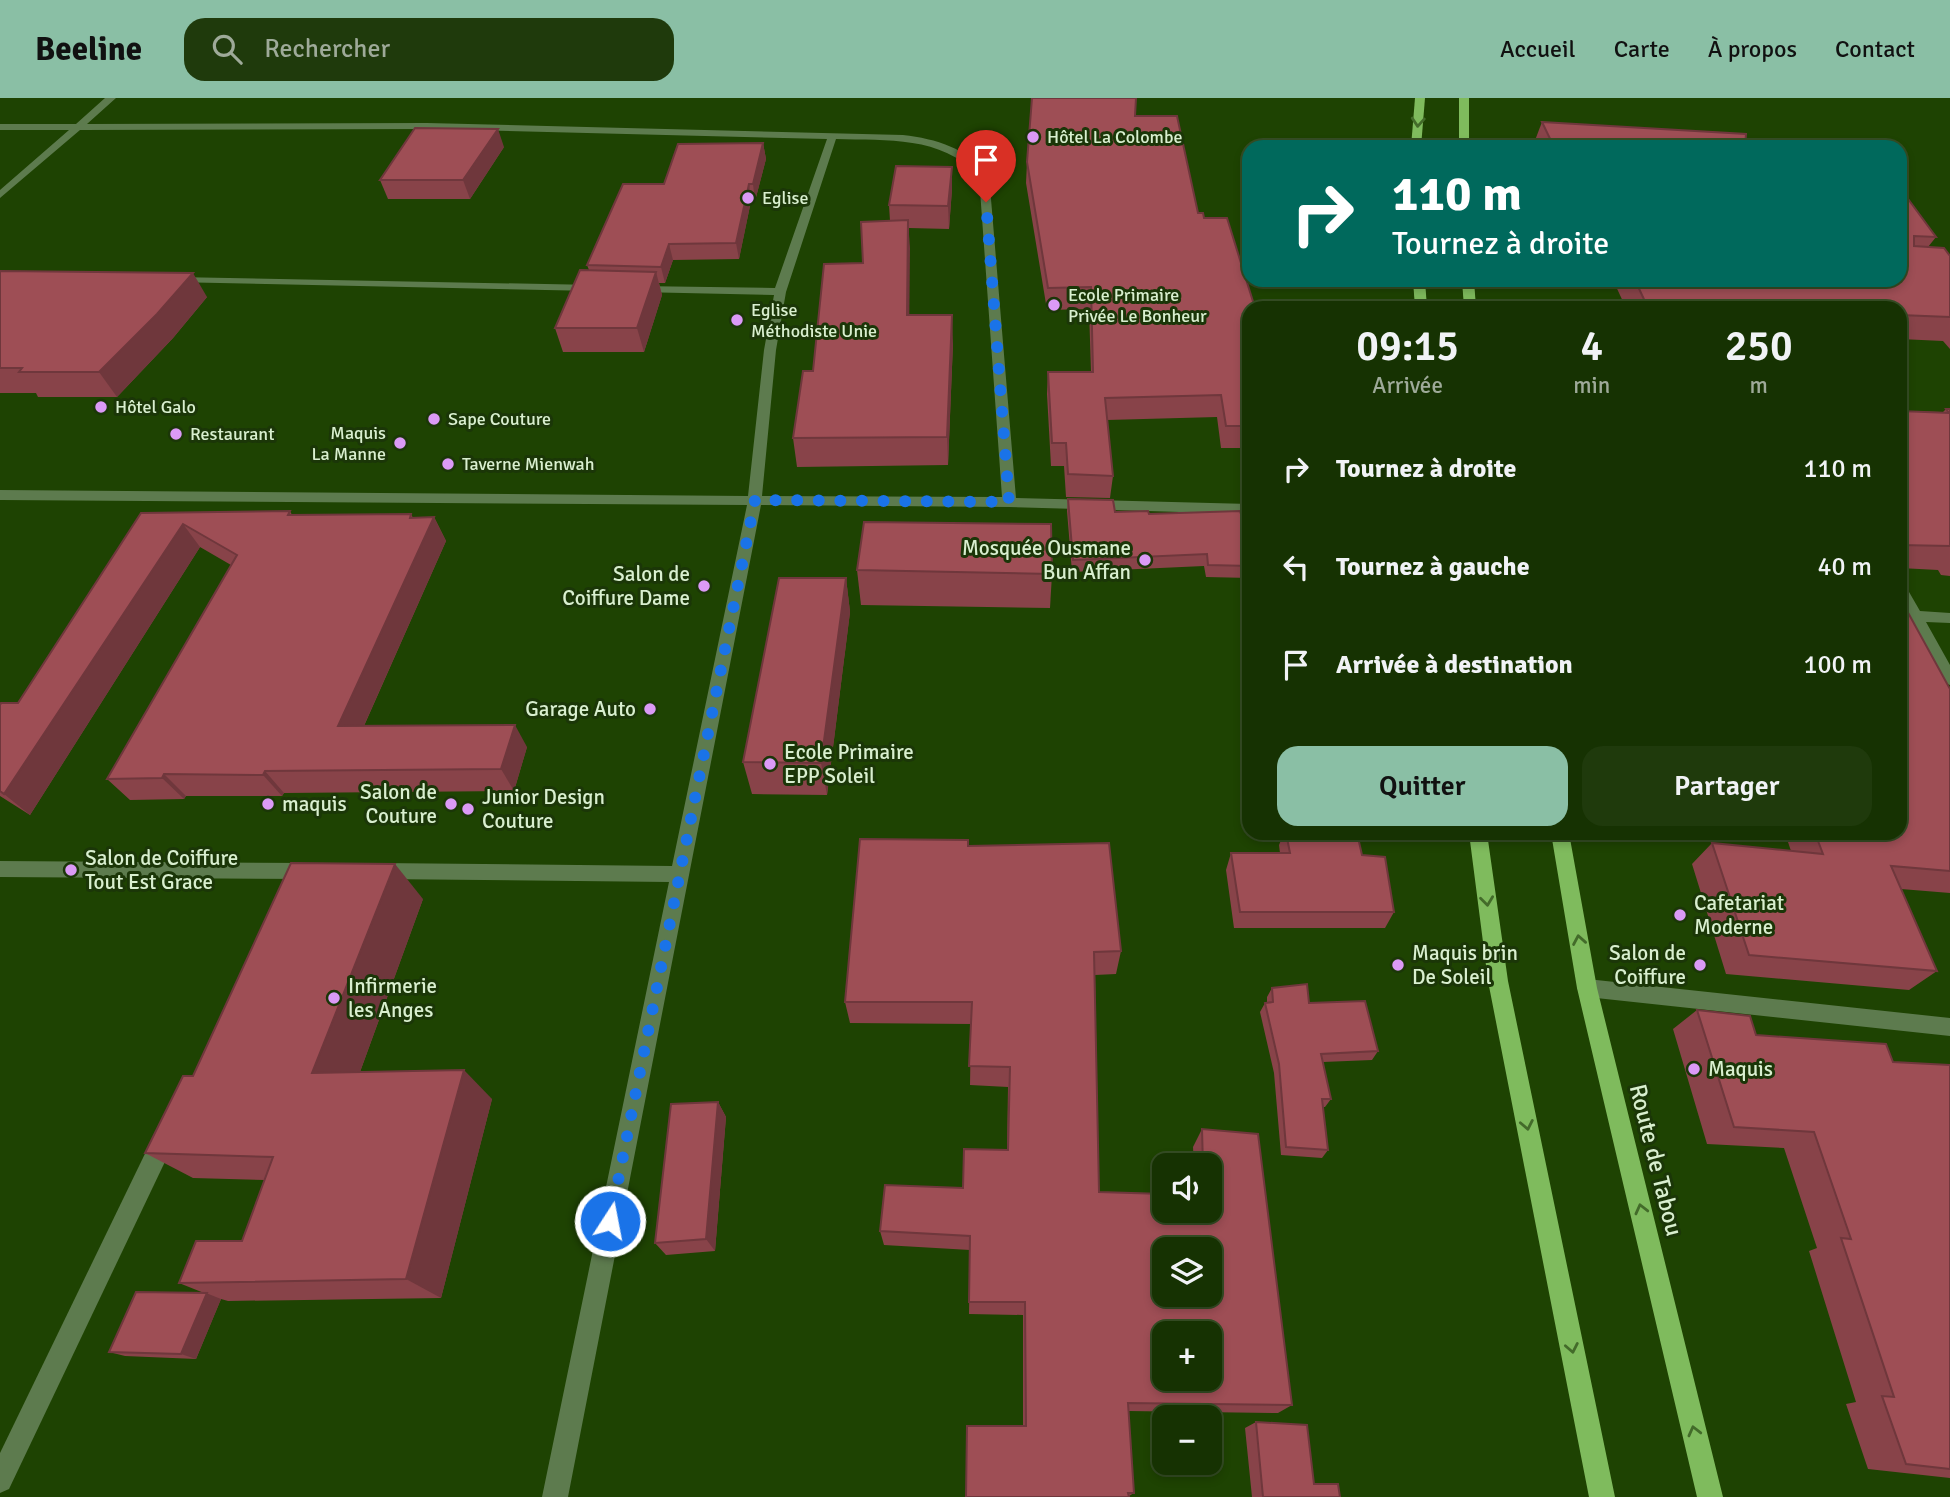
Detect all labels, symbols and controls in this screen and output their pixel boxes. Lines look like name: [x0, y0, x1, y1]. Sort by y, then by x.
search box: [184, 18, 674, 81]
text: Beeline: [35, 29, 142, 70]
icon: search: [208, 30, 246, 68]
text: Rechercher: [264, 33, 390, 65]
text: Accueil: [1500, 34, 1576, 64]
text: Carte: [1614, 34, 1670, 64]
text: À propos: [1708, 34, 1797, 64]
text: Contact: [1835, 34, 1915, 64]
one-way arrow: [1411, 117, 1426, 128]
place label: Hôtel La Colombe: [1047, 126, 1182, 148]
marker: Hôtel La Colombe: [1025, 129, 1041, 145]
pin: [956, 130, 1016, 202]
icon: arrive: [967, 141, 1005, 179]
text: 110 m: [1392, 164, 1522, 224]
icon: right: [1277, 168, 1368, 259]
place label: Eglise: [762, 187, 808, 209]
marker: Eglise: [740, 190, 756, 206]
text: Tournez à droite: [1392, 224, 1609, 263]
place label: Ecole Primaire Privée Le Bonheur: [1068, 284, 1207, 327]
marker: Ecole Primaire Privée Le Bonheur: [1046, 297, 1062, 313]
place label: Eglise Méthodiste Unie: [751, 299, 877, 342]
marker: Eglise Méthodiste Unie: [729, 312, 745, 328]
text: 09:15: [1356, 321, 1459, 372]
text: 4: [1580, 321, 1603, 372]
text: 250: [1725, 321, 1793, 372]
text: Arrivée: [1372, 371, 1443, 400]
text: min: [1573, 371, 1610, 400]
text: m: [1749, 371, 1768, 400]
place label: Hôtel Galo: [115, 396, 196, 418]
marker: Hôtel Galo: [93, 399, 109, 415]
place label: Sape Couture: [448, 408, 551, 430]
marker: Sape Couture: [426, 411, 442, 427]
place label: Maquis La Manne: [311, 422, 386, 465]
place label: Restaurant: [190, 423, 274, 445]
marker: Restaurant: [168, 426, 184, 442]
marker: Maquis La Manne: [392, 435, 408, 451]
icon: right: [1277, 450, 1315, 488]
place label: Taverne Mienwah: [462, 453, 594, 475]
text: Tournez à droite: [1336, 453, 1516, 485]
text: 110 m: [1803, 453, 1872, 485]
marker: Taverne Mienwah: [440, 456, 456, 472]
place label: Mosquée Ousmane Bun Affan: [962, 535, 1131, 585]
icon: left: [1277, 548, 1315, 586]
text: Tournez à gauche: [1336, 551, 1530, 583]
text: 40 m: [1817, 551, 1872, 583]
marker: Mosquée Ousmane Bun Affan: [1137, 552, 1153, 568]
place label: Salon de Coiffure Dame: [562, 561, 690, 611]
marker: Salon de Coiffure Dame: [696, 578, 712, 594]
icon: arrive: [1277, 646, 1315, 684]
text: Arrivée à destination: [1336, 649, 1573, 681]
text: 100 m: [1803, 649, 1872, 681]
place label: Garage Auto: [525, 696, 636, 722]
marker: Garage Auto: [642, 701, 658, 717]
place label: Ecole Primaire EPP Soleil: [784, 739, 914, 789]
button: Quitter: [1277, 746, 1568, 826]
button: Partager: [1582, 746, 1872, 826]
marker: Ecole Primaire EPP Soleil: [762, 756, 778, 772]
place label: Salon de Couture: [360, 779, 437, 829]
place label: Junior Design Couture: [482, 784, 605, 834]
place label: maquis: [282, 791, 347, 817]
marker: maquis: [260, 796, 276, 812]
marker: Salon de Couture: [443, 796, 459, 812]
marker: Junior Design Couture: [460, 801, 476, 817]
place label: Salon de Coiffure Tout Est Grace: [85, 845, 238, 895]
marker: Salon de Coiffure Tout Est Grace: [63, 862, 79, 878]
place label: Cafetariat Moderne: [1694, 890, 1784, 940]
one-way arrow: [1480, 895, 1495, 907]
marker: Cafetariat Moderne: [1672, 907, 1688, 923]
one-way arrow: [1572, 934, 1587, 946]
place label: Maquis brin De Soleil: [1412, 940, 1518, 990]
place label: Salon de Coiffure: [1609, 940, 1686, 990]
marker: Maquis brin De Soleil: [1390, 957, 1406, 973]
marker: Salon de Coiffure: [1692, 957, 1708, 973]
place label: Infirmerie les Anges: [348, 973, 437, 1023]
marker: Infirmerie les Anges: [326, 990, 342, 1006]
place label: Maquis: [1708, 1056, 1773, 1082]
marker: Maquis: [1686, 1061, 1702, 1077]
street label: Route de Tabou: [1623, 1081, 1689, 1239]
one-way arrow: [1518, 1119, 1533, 1131]
map controls: [1152, 1153, 1222, 1475]
button: sound: [1152, 1153, 1222, 1223]
position arrow: [573, 1184, 647, 1258]
one-way arrow: [1635, 1204, 1649, 1216]
button: layers: [1152, 1237, 1222, 1307]
button: +: [1152, 1321, 1222, 1391]
one-way arrow: [1564, 1342, 1579, 1354]
button: −: [1152, 1405, 1222, 1475]
one-way arrow: [1688, 1425, 1702, 1437]

